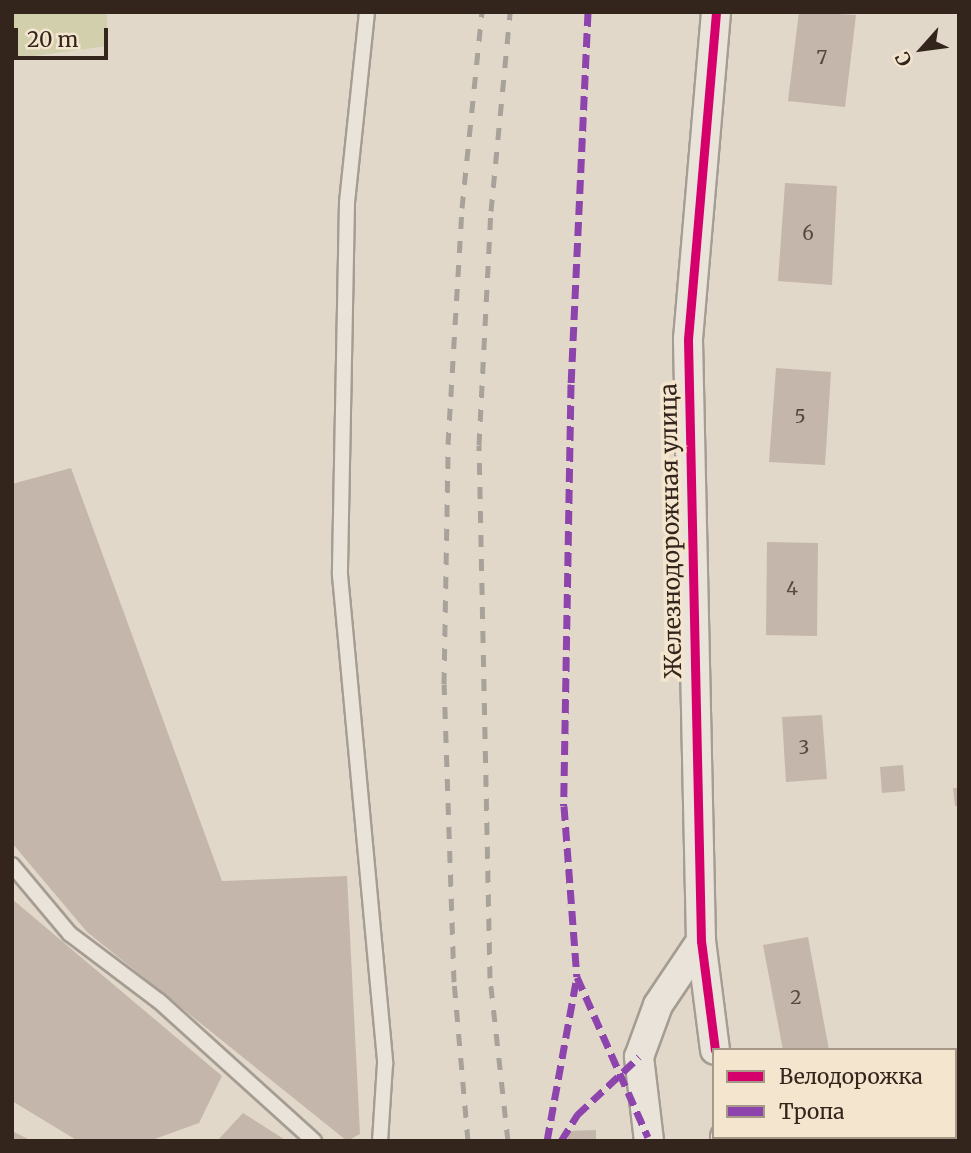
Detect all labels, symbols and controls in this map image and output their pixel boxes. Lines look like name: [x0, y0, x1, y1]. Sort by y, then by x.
scale bar: [18, 14, 112, 58]
north arrow: [887, 14, 957, 84]
text: 20 m: [27, 26, 78, 53]
house number: 7: [817, 47, 827, 69]
text: С: [890, 48, 917, 70]
house number: 6: [802, 223, 814, 245]
street label: Железнодорожная улица: [655, 383, 687, 679]
house number: 5: [794, 406, 806, 428]
house number: 4: [786, 578, 798, 600]
house number: 3: [799, 737, 809, 759]
house number: 2: [790, 987, 802, 1009]
legend: [712, 1048, 957, 1139]
text: Велодорожка: [779, 1063, 923, 1090]
text: Тропа: [779, 1098, 844, 1125]

